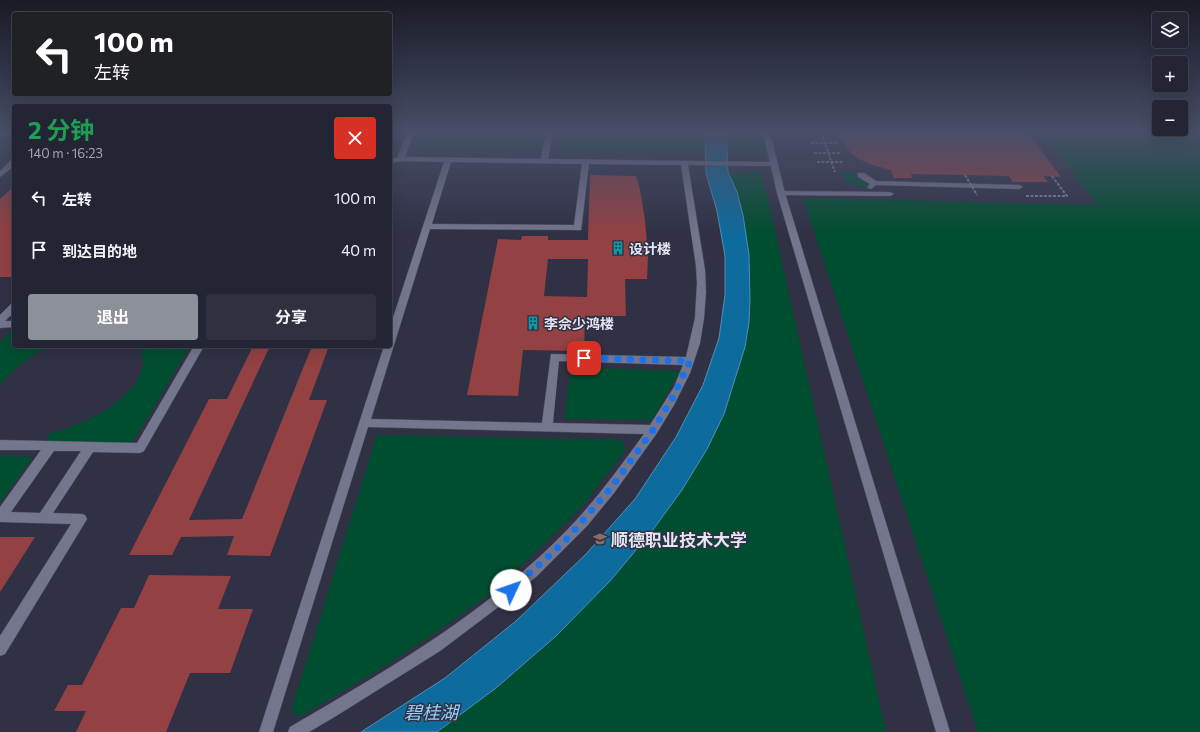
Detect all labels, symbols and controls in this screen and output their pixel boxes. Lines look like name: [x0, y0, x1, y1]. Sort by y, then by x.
map controls: [1152, 12, 1188, 136]
button: layers: [1152, 12, 1188, 48]
text: 100 m: [94, 24, 174, 58]
icon: left: [28, 28, 80, 80]
button: +: [1152, 56, 1188, 92]
text: 左转: [94, 61, 130, 83]
button: −: [1152, 100, 1188, 136]
text: 2 分钟: [28, 115, 94, 144]
button: close: [334, 117, 376, 159]
text: 140 m · 16:23: [28, 145, 103, 161]
icon: left: [28, 187, 50, 209]
text: 100 m: [334, 189, 376, 207]
text: 左转: [62, 190, 92, 208]
icon: arrive: [28, 239, 50, 261]
building icon: 设计楼: [610, 240, 626, 256]
place label: 设计楼: [629, 240, 671, 257]
text: 40 m: [341, 241, 376, 259]
text: 到达目的地: [62, 242, 137, 260]
button: 退出: [28, 294, 198, 340]
button: 分享: [206, 294, 376, 340]
building icon: 李佘少鸿楼: [525, 315, 541, 331]
place label: 李佘少鸿楼: [544, 315, 614, 332]
pin: [567, 341, 601, 375]
icon: arrive: [573, 347, 595, 369]
place label: 顺德职业技术大学: [611, 529, 747, 550]
school or university icon: 顺德职业技术大学: [592, 531, 608, 547]
position arrow: [490, 569, 532, 611]
water label: 碧桂湖: [404, 701, 461, 723]

